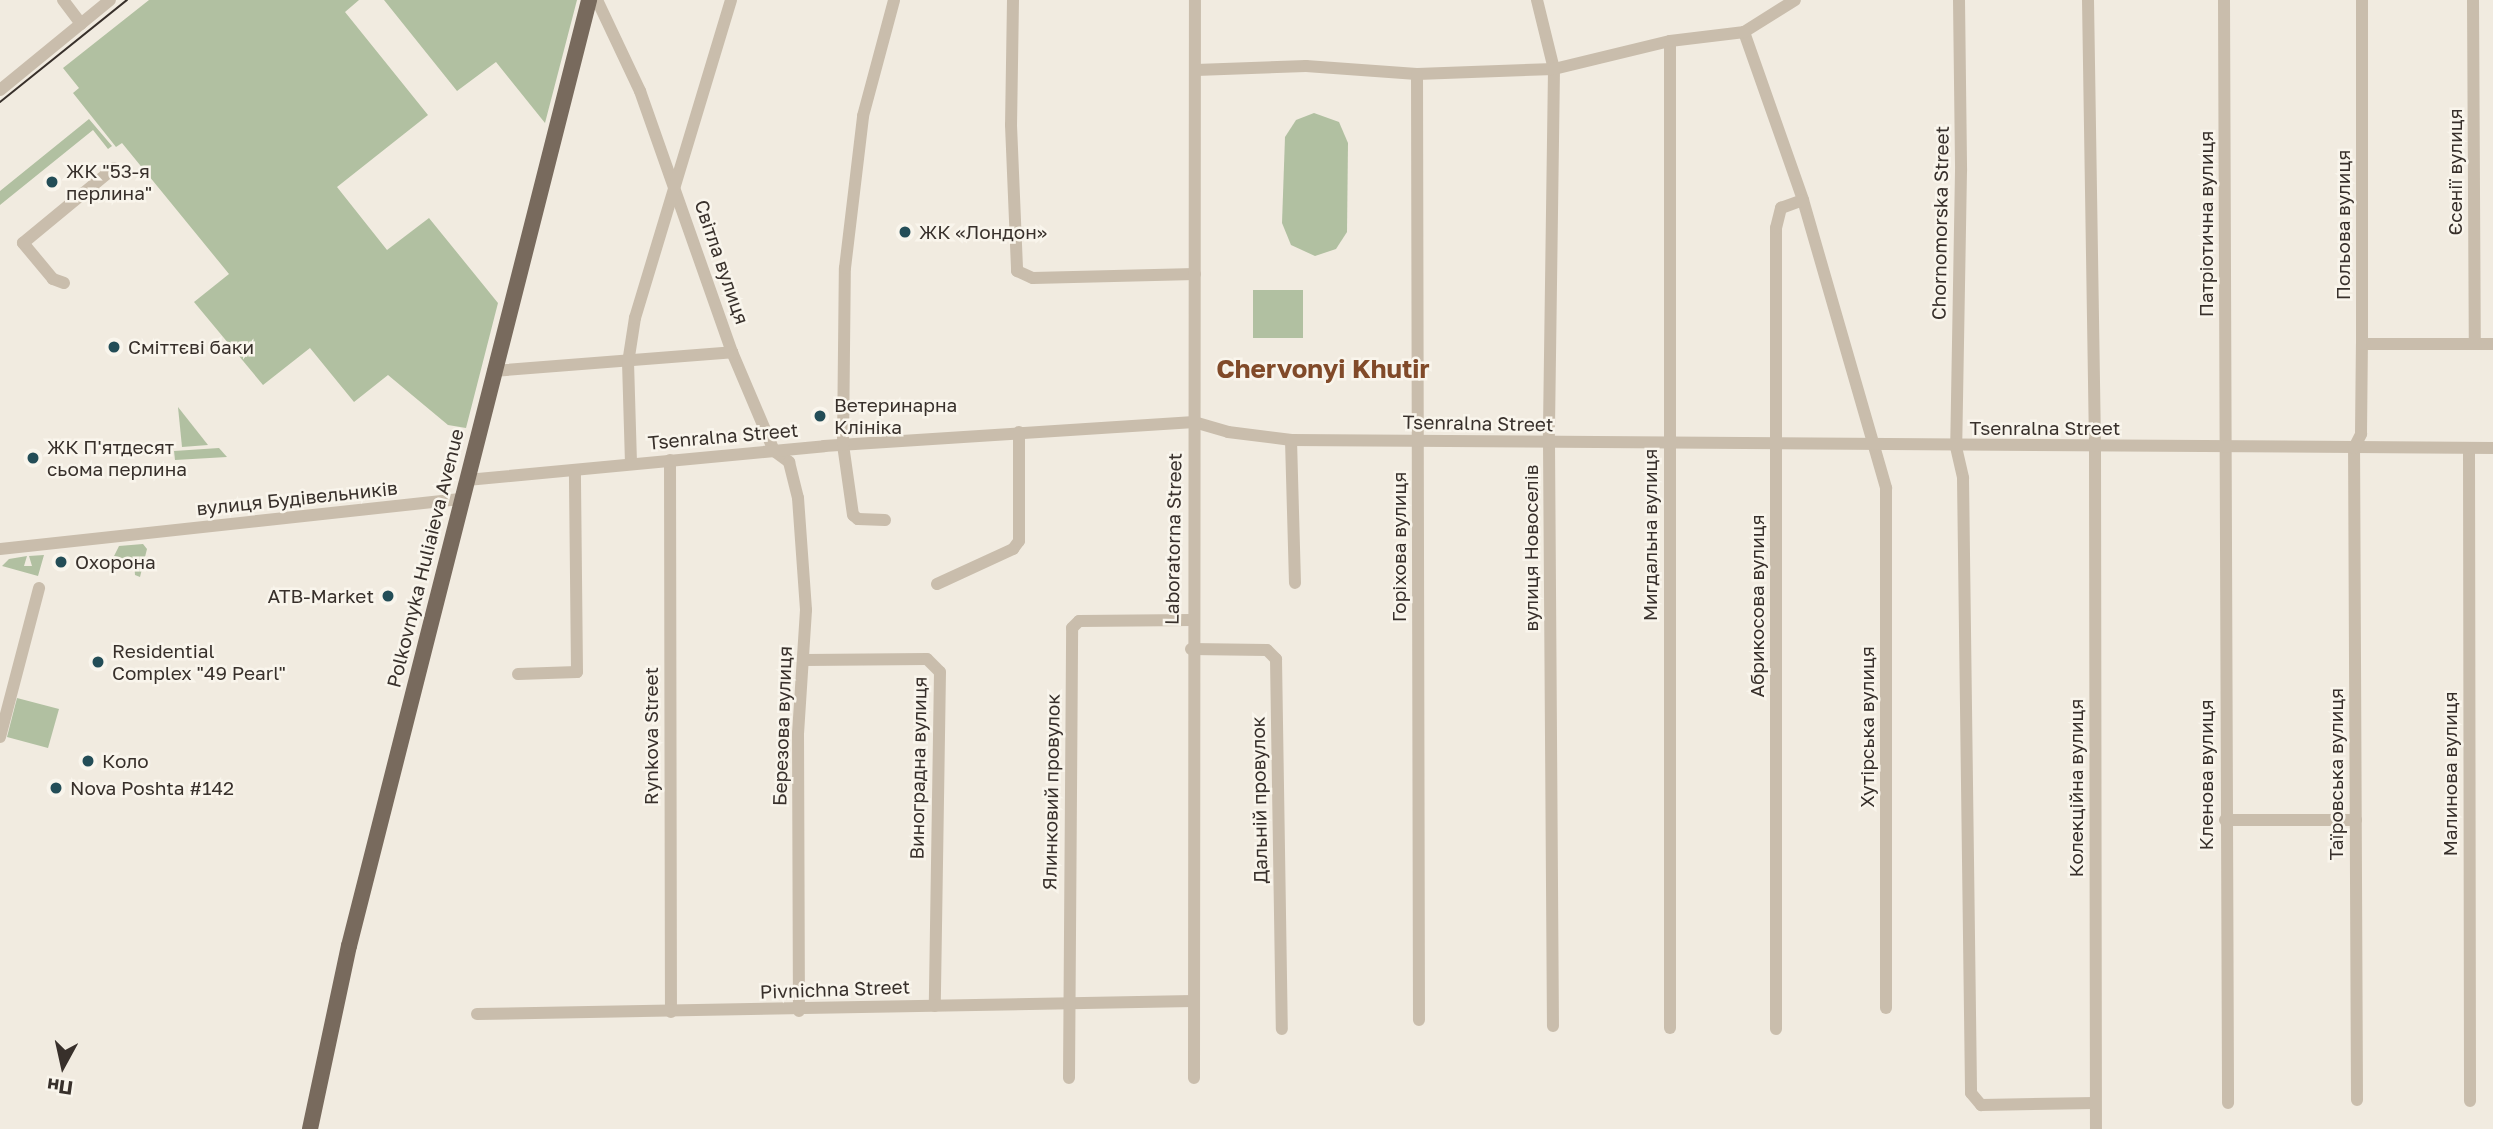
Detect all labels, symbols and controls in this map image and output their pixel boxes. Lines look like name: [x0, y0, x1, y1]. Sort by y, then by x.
street label: Єсенії вулиця: [2444, 108, 2466, 236]
street label: Chornomorska Street: [1927, 126, 1953, 320]
street label: Патріотична вулиця: [2195, 131, 2217, 317]
street label: Польова вулиця: [2332, 150, 2354, 300]
place label: ЖК "53-я перлина": [66, 160, 152, 204]
marker: ЖК "53-я перлина": [44, 174, 60, 190]
street label: Світла вулиця: [690, 197, 754, 327]
place label: ЖК «Лондон»: [919, 221, 1047, 243]
marker: ЖК «Лондон»: [897, 224, 913, 240]
place label: Сміттєві баки: [128, 336, 254, 358]
marker: Сміттєві баки: [106, 339, 122, 355]
district label: Chervonyi Khutir: [1216, 353, 1430, 385]
place label: Ветеринарна Клініка: [834, 394, 957, 438]
marker: Ветеринарна Клініка: [812, 408, 828, 424]
street label: Tsenralna Street: [1402, 410, 1554, 436]
street label: Tsenralna Street: [1970, 417, 2120, 439]
street label: Tsenralna Street: [647, 418, 799, 454]
street label: Polkovnyka Huliaieva Avenue: [382, 426, 468, 690]
place label: ЖК П'ятдесят сьома перлина: [47, 436, 187, 480]
street label: Мигдальна вулиця: [1639, 449, 1661, 621]
marker: ЖК П'ятдесят сьома перлина: [25, 450, 41, 466]
street label: Laboratorna Street: [1160, 453, 1186, 625]
street label: вулиця Новоселів: [1520, 465, 1542, 631]
street label: Горіхова вулиця: [1388, 472, 1410, 622]
street label: вулиця Будівельників: [195, 476, 399, 520]
street label: Абрикосова вулиця: [1746, 514, 1768, 698]
place label: Охорона: [75, 551, 156, 573]
marker: Охорона: [53, 554, 69, 570]
place label: ATB-Market: [268, 585, 374, 607]
marker: ATB-Market: [380, 588, 396, 604]
place label: Residential Complex "49 Pearl": [112, 640, 286, 684]
street label: Березова вулиця: [768, 646, 796, 806]
street label: Хутірська вулиця: [1856, 646, 1878, 808]
marker: Residential Complex "49 Pearl": [90, 654, 106, 670]
street label: Rynkova Street: [640, 667, 662, 805]
street label: Виноградна вулиця: [905, 676, 931, 860]
street label: Таїровська вулиця: [2325, 688, 2347, 860]
street label: Малинова вулиця: [2439, 691, 2461, 857]
street label: Ялинковий провулок: [1038, 694, 1064, 890]
street label: Колекційна вулиця: [2065, 699, 2087, 877]
street label: Кленова вулиця: [2195, 699, 2217, 851]
street label: Дальній провулок: [1246, 716, 1272, 884]
place label: Коло: [102, 750, 149, 772]
marker: Коло: [80, 753, 96, 769]
place label: Nova Poshta #142: [70, 777, 234, 799]
marker: Nova Poshta #142: [48, 780, 64, 796]
street label: Pivnichna Street: [759, 975, 911, 1003]
north arrow: [28, 1031, 98, 1101]
text: Пн: [46, 1074, 74, 1100]

